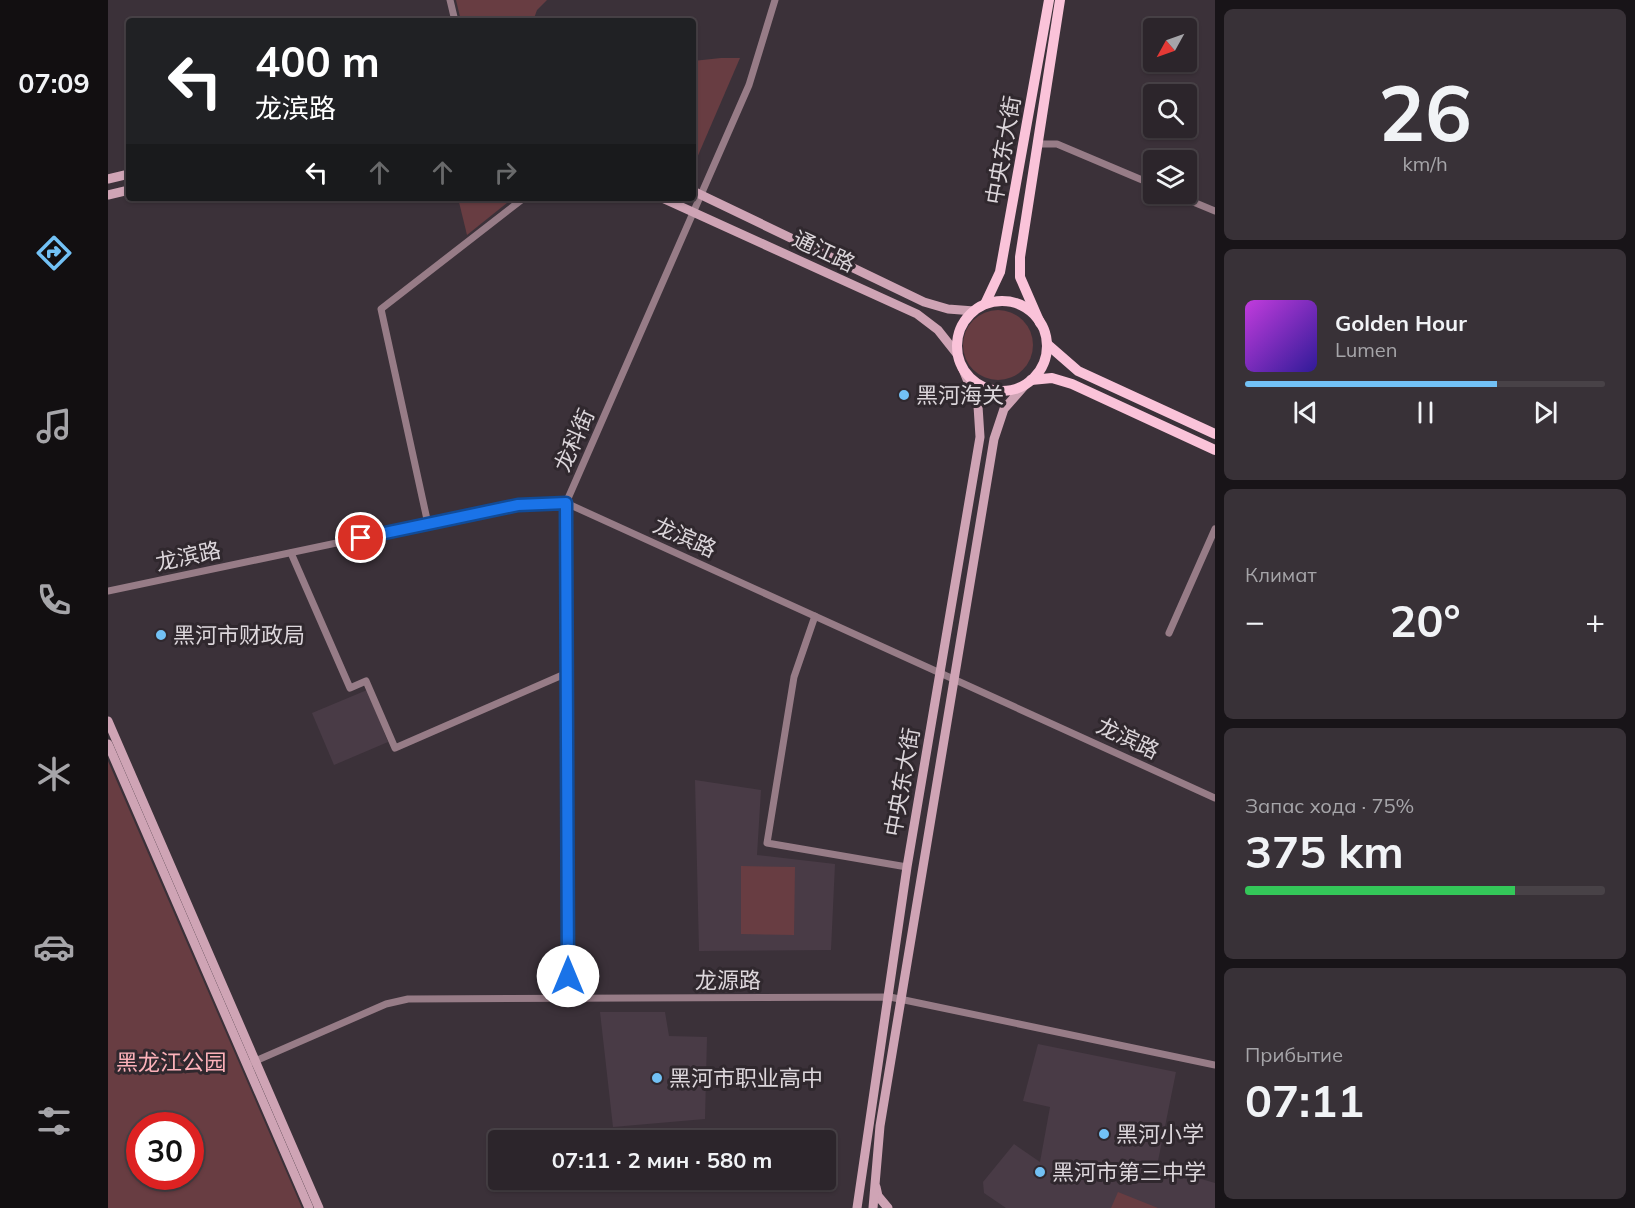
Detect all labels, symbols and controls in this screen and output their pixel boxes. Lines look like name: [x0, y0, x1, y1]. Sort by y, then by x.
north arrow: [1143, 18, 1197, 72]
map controls: [1143, 18, 1197, 204]
text: 400 m: [255, 35, 380, 88]
icon: left: [156, 42, 234, 120]
text: 26: [1378, 63, 1472, 161]
text: 07:09: [18, 66, 90, 100]
button: search: [1143, 84, 1197, 138]
text: 龙滨路: [255, 91, 336, 125]
street label: 中央东大街: [980, 93, 1026, 207]
button: layers: [1143, 150, 1197, 204]
text: km/h: [1402, 151, 1448, 176]
icon: left: [300, 156, 333, 189]
icon: ahead: [363, 156, 396, 189]
icon: ahead: [426, 156, 459, 189]
icon: right: [489, 156, 522, 189]
street label: 通江路: [788, 224, 860, 278]
icon: directions: [33, 232, 75, 274]
text: Golden Hour: [1335, 309, 1467, 337]
text: Lumen: [1335, 337, 1397, 362]
place label: 黑河海关: [916, 381, 1004, 409]
marker: 黑河海关: [897, 388, 911, 402]
icon: previous: [1289, 396, 1322, 429]
icon: pause: [1409, 396, 1442, 429]
icon: next: [1529, 396, 1562, 429]
street label: 龙科街: [548, 404, 600, 476]
icon: music: [33, 405, 75, 447]
street label: 龙滨路: [649, 511, 721, 563]
pin: [335, 512, 386, 563]
icon: arrive: [344, 521, 377, 554]
street label: 龙滨路: [153, 535, 223, 577]
text: Климат: [1245, 562, 1317, 587]
icon: phone: [33, 579, 75, 621]
text: 20°: [1389, 592, 1461, 648]
text: −: [1245, 600, 1265, 641]
text: +: [1585, 600, 1605, 641]
place label: 黑河市财政局: [173, 621, 305, 649]
marker: 黑河市财政局: [154, 628, 168, 642]
street label: 龙滨路: [1092, 711, 1164, 765]
street label: 中央东大街: [879, 725, 925, 839]
icon: climate: [33, 753, 75, 795]
text: Запас хода · 75%: [1245, 793, 1414, 818]
text: 375 km: [1245, 823, 1404, 879]
icon: car: [33, 926, 75, 968]
position arrow: [536, 944, 600, 1008]
street label: 龙源路: [695, 966, 761, 994]
text: Прибытие: [1245, 1042, 1343, 1067]
park label: 黑龙江公园: [116, 1048, 226, 1076]
place label: 黑河市职业高中: [669, 1064, 823, 1092]
marker: 黑河市职业高中: [650, 1071, 664, 1085]
text: 07:11: [1245, 1072, 1364, 1128]
icon: filters: [33, 1100, 75, 1142]
speed limit sign: 30: [126, 1112, 204, 1190]
place label: 黑河小学: [1116, 1120, 1204, 1148]
marker: 黑河小学: [1097, 1127, 1111, 1141]
text: 07:11 · 2 мин · 580 m: [552, 1146, 772, 1174]
place label: 黑河市第三中学: [1052, 1158, 1206, 1186]
marker: 黑河市第三中学: [1033, 1165, 1047, 1179]

